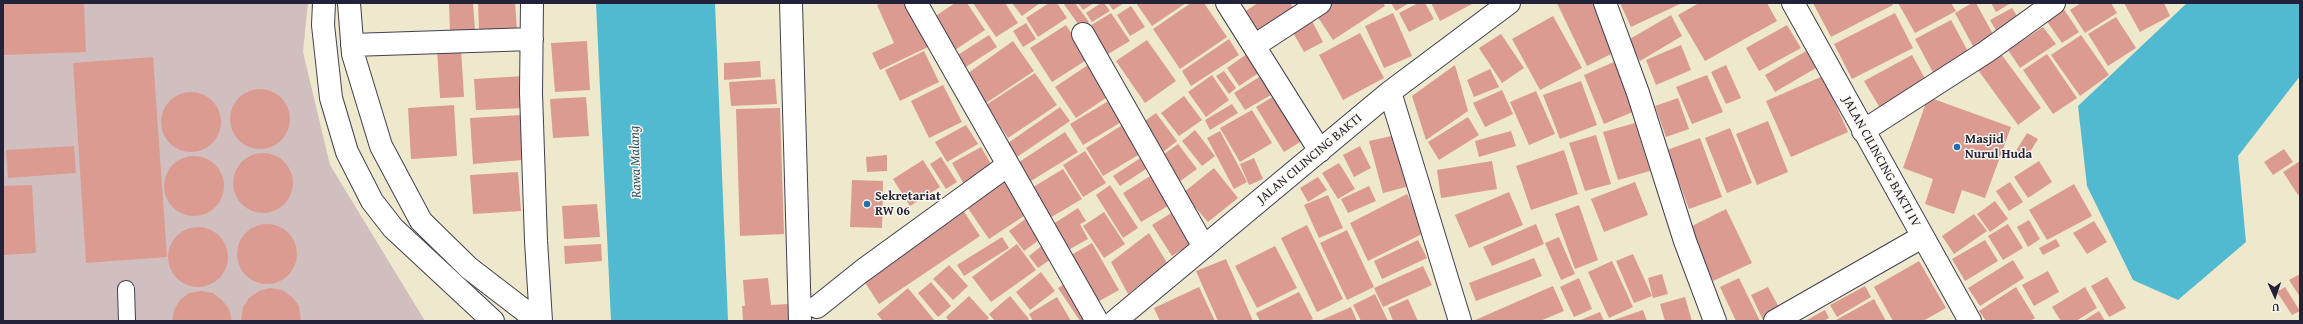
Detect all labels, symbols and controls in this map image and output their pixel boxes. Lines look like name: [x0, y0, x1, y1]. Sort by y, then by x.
street label: JALAN CILINCING BAKTI IV: [1839, 94, 1923, 230]
street label: JALAN CILINCING BAKTI: [1255, 111, 1365, 207]
water label: Rawa Malang: [626, 126, 646, 198]
place label: Masjid Nurul Huda: [1965, 132, 2032, 163]
marker: Masjid Nurul Huda: [1952, 142, 1962, 152]
place label: Sekretariat RW 06: [875, 189, 941, 220]
marker: Sekretariat RW 06: [862, 199, 872, 209]
north arrow: [2255, 276, 2295, 316]
text: U: [2272, 300, 2280, 316]

